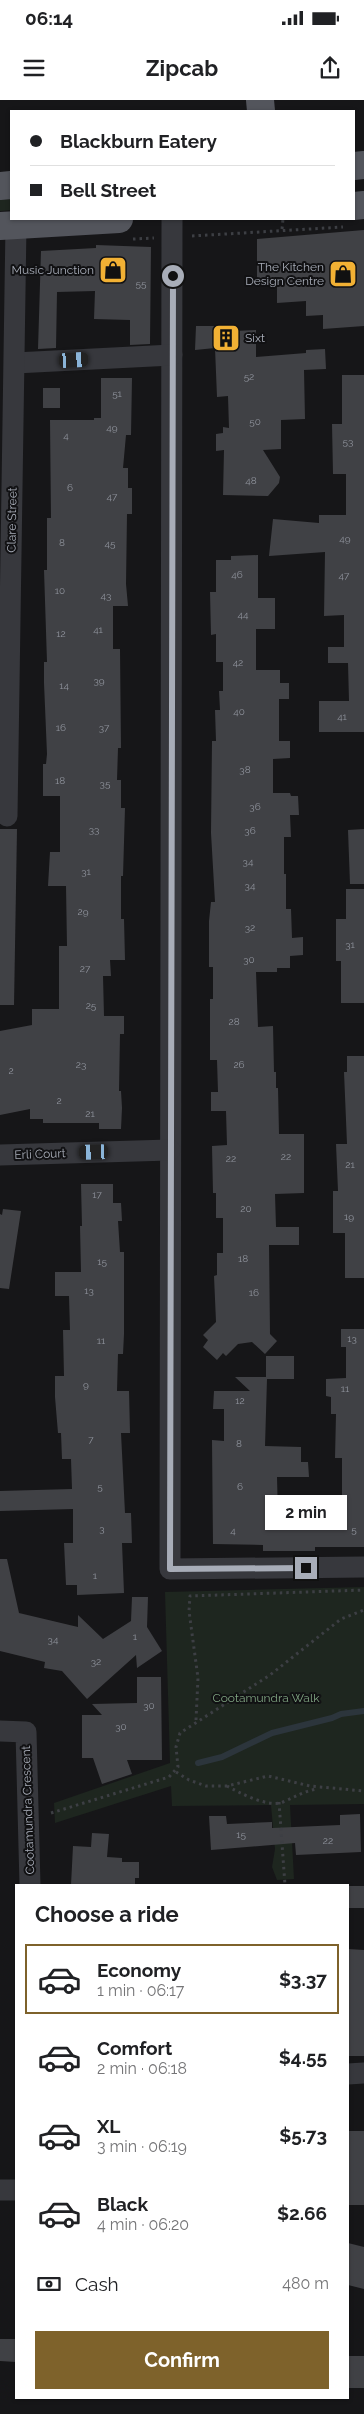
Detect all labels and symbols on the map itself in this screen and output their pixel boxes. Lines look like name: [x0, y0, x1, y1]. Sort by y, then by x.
shop icon: Music Junction: [98, 255, 128, 285]
shop icon: The Kitchen Design Centre: [328, 259, 358, 289]
place label: The Kitchen Design Centre: [245, 260, 324, 288]
place label: Music Junction: [11, 263, 94, 277]
route start: [162, 265, 184, 287]
house number: 55: [136, 278, 147, 289]
building icon: Sixt: [211, 323, 241, 353]
place label: Sixt: [245, 331, 265, 345]
car: [58, 352, 89, 368]
house number: 52: [244, 371, 254, 382]
house number: 51: [112, 388, 123, 399]
house number: 50: [249, 416, 261, 427]
house number: 49: [106, 422, 118, 433]
house number: 4: [63, 430, 69, 441]
house number: 53: [343, 436, 353, 447]
house number: 48: [245, 475, 257, 486]
house number: 6: [67, 482, 73, 493]
street label: Clare Street: [4, 487, 20, 553]
house number: 47: [107, 491, 118, 502]
house number: 49: [339, 533, 351, 544]
house number: 8: [59, 537, 65, 548]
house number: 45: [105, 538, 116, 549]
house number: 46: [231, 569, 243, 580]
house number: 47: [339, 570, 350, 581]
house number: 10: [55, 585, 65, 596]
house number: 43: [101, 590, 111, 601]
house number: 44: [238, 609, 249, 620]
house number: 41: [93, 624, 104, 635]
house number: 12: [56, 628, 66, 639]
house number: 42: [233, 657, 243, 668]
house number: 39: [93, 675, 105, 686]
house number: 14: [59, 680, 69, 691]
house number: 40: [233, 706, 245, 717]
house number: 41: [337, 711, 348, 722]
house number: 16: [56, 722, 66, 733]
house number: 37: [99, 722, 110, 733]
house number: 38: [239, 764, 251, 775]
house number: 18: [55, 775, 65, 786]
house number: 35: [100, 778, 111, 789]
house number: 36: [249, 801, 261, 812]
house number: 33: [89, 824, 99, 835]
house number: 36: [244, 825, 256, 836]
house number: 34: [243, 856, 254, 867]
house number: 31: [81, 866, 92, 877]
house number: 34: [245, 880, 256, 891]
house number: 29: [77, 906, 89, 917]
house number: 32: [245, 922, 255, 933]
house number: 31: [345, 939, 356, 950]
house number: 30: [243, 954, 255, 965]
house number: 27: [80, 963, 91, 974]
house number: 25: [86, 1000, 97, 1011]
house number: 28: [228, 1016, 240, 1027]
house number: 23: [76, 1059, 86, 1070]
house number: 26: [233, 1059, 245, 1070]
house number: 2: [8, 1065, 14, 1076]
house number: 2: [56, 1095, 62, 1106]
house number: 21: [85, 1108, 95, 1119]
car: [78, 1144, 109, 1160]
street label: Erli Court: [14, 1146, 66, 1162]
house number: 22: [281, 1151, 291, 1162]
house number: 22: [226, 1153, 236, 1164]
house number: 21: [345, 1159, 355, 1170]
house number: 17: [92, 1189, 102, 1200]
house number: 20: [240, 1203, 252, 1214]
house number: 19: [344, 1211, 354, 1222]
house number: 18: [238, 1253, 248, 1264]
house number: 15: [97, 1256, 107, 1267]
house number: 13: [84, 1285, 94, 1296]
house number: 16: [249, 1287, 259, 1298]
house number: 13: [347, 1333, 357, 1344]
house number: 11: [97, 1335, 106, 1346]
house number: 9: [83, 1379, 89, 1390]
house number: 11: [341, 1383, 350, 1394]
house number: 12: [235, 1395, 245, 1406]
house number: 7: [88, 1434, 94, 1445]
house number: 8: [236, 1438, 242, 1449]
house number: 5: [97, 1481, 103, 1492]
house number: 6: [237, 1481, 243, 1492]
callout: 2 min: [265, 1496, 347, 1530]
house number: 3: [99, 1523, 105, 1534]
house number: 5: [351, 1524, 357, 1535]
house number: 4: [230, 1525, 236, 1536]
route end: [295, 1557, 317, 1579]
house number: 1: [93, 1570, 98, 1581]
house number: 1: [133, 1631, 138, 1642]
house number: 34: [48, 1634, 59, 1645]
house number: 32: [91, 1656, 101, 1667]
park label: Cootamundra Walk: [212, 1691, 320, 1705]
house number: 30: [143, 1700, 155, 1711]
house number: 30: [115, 1721, 127, 1732]
street label: Cootamundra Crescent: [19, 1745, 37, 1875]
house number: 15: [236, 1829, 246, 1840]
house number: 22: [323, 1835, 333, 1846]

